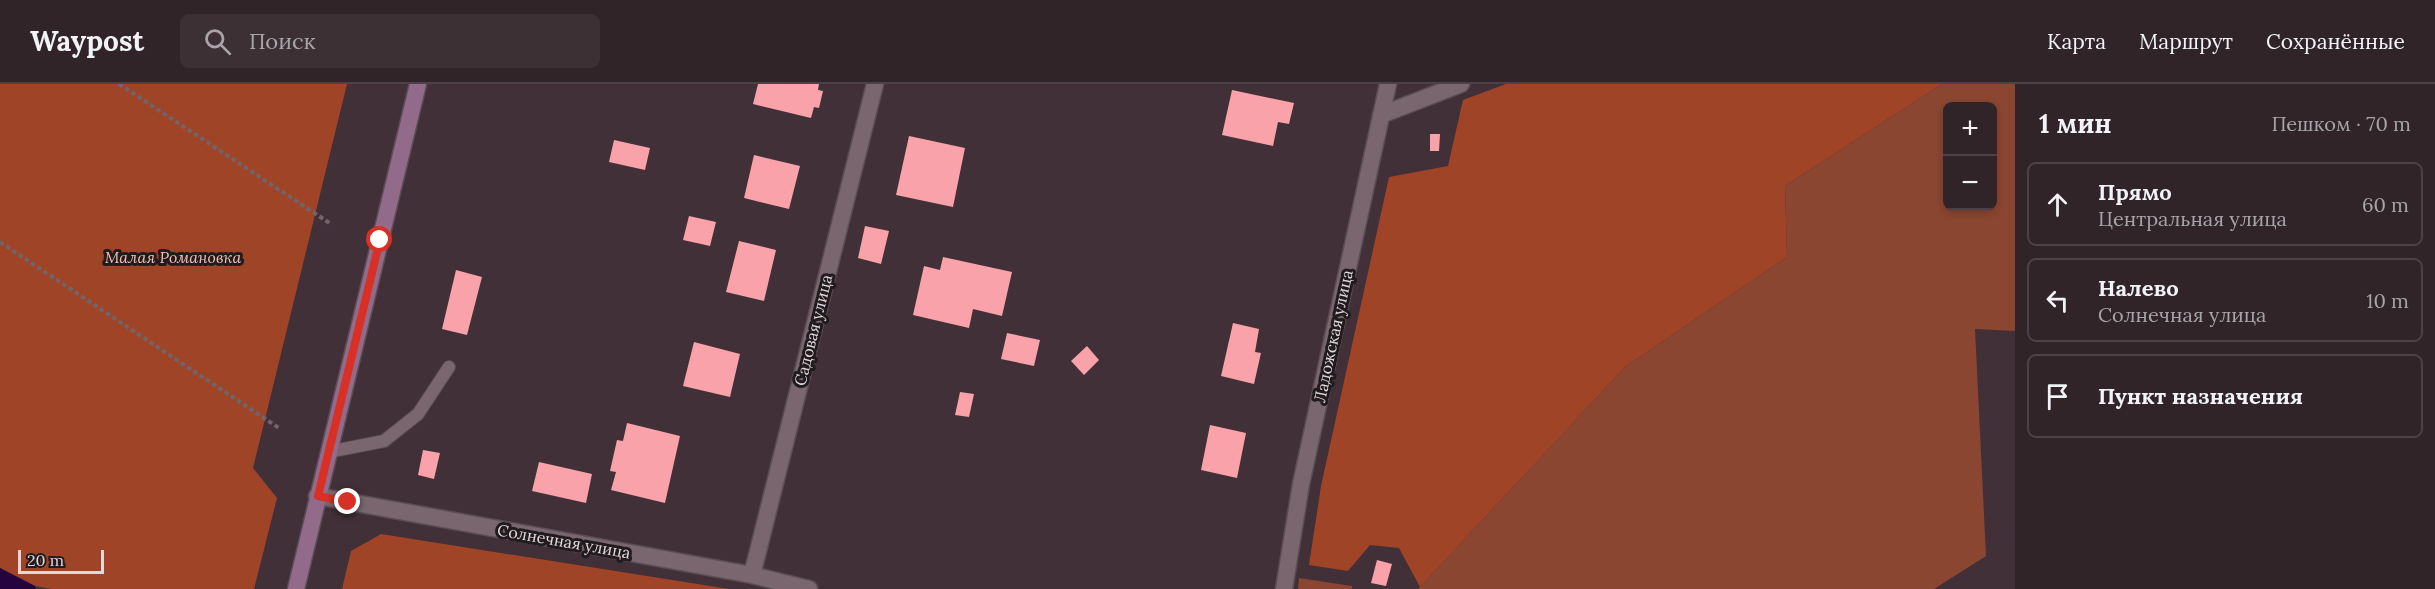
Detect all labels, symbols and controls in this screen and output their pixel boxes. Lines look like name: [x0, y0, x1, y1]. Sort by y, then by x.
search box: [180, 14, 600, 68]
text: Waypost: [30, 23, 144, 59]
icon: search: [201, 25, 234, 58]
text: Поиск: [249, 27, 316, 55]
text: Карта: [2047, 28, 2106, 55]
text: Маршрут: [2139, 28, 2233, 55]
text: Сохранённые: [2266, 28, 2405, 55]
map controls: [1943, 102, 1997, 210]
button: +: [1943, 102, 1997, 156]
text: 1 мин: [2039, 107, 2112, 140]
text: Пешком · 70 m: [2271, 111, 2411, 136]
button: −: [1943, 156, 1997, 210]
text: Прямо: [2098, 178, 2172, 206]
icon: ahead: [2041, 188, 2074, 221]
text: 60 m: [2362, 192, 2409, 217]
text: Центральная улица: [2098, 206, 2287, 231]
route start: [366, 226, 392, 252]
park label: Малая Романовка: [105, 247, 242, 267]
street label: Ладожская улица: [1309, 268, 1357, 404]
street label: Садовая улица: [790, 272, 836, 388]
text: Налево: [2098, 274, 2179, 302]
icon: left: [2041, 284, 2074, 317]
text: 10 m: [2366, 288, 2409, 313]
text: Солнечная улица: [2098, 302, 2266, 327]
icon: arrive: [2041, 380, 2074, 413]
text: Пункт назначения: [2098, 382, 2303, 410]
route end: [334, 488, 360, 514]
street label: Солнечная улица: [496, 519, 632, 563]
scale bar: [18, 547, 104, 574]
text: 20 m: [27, 550, 64, 570]

